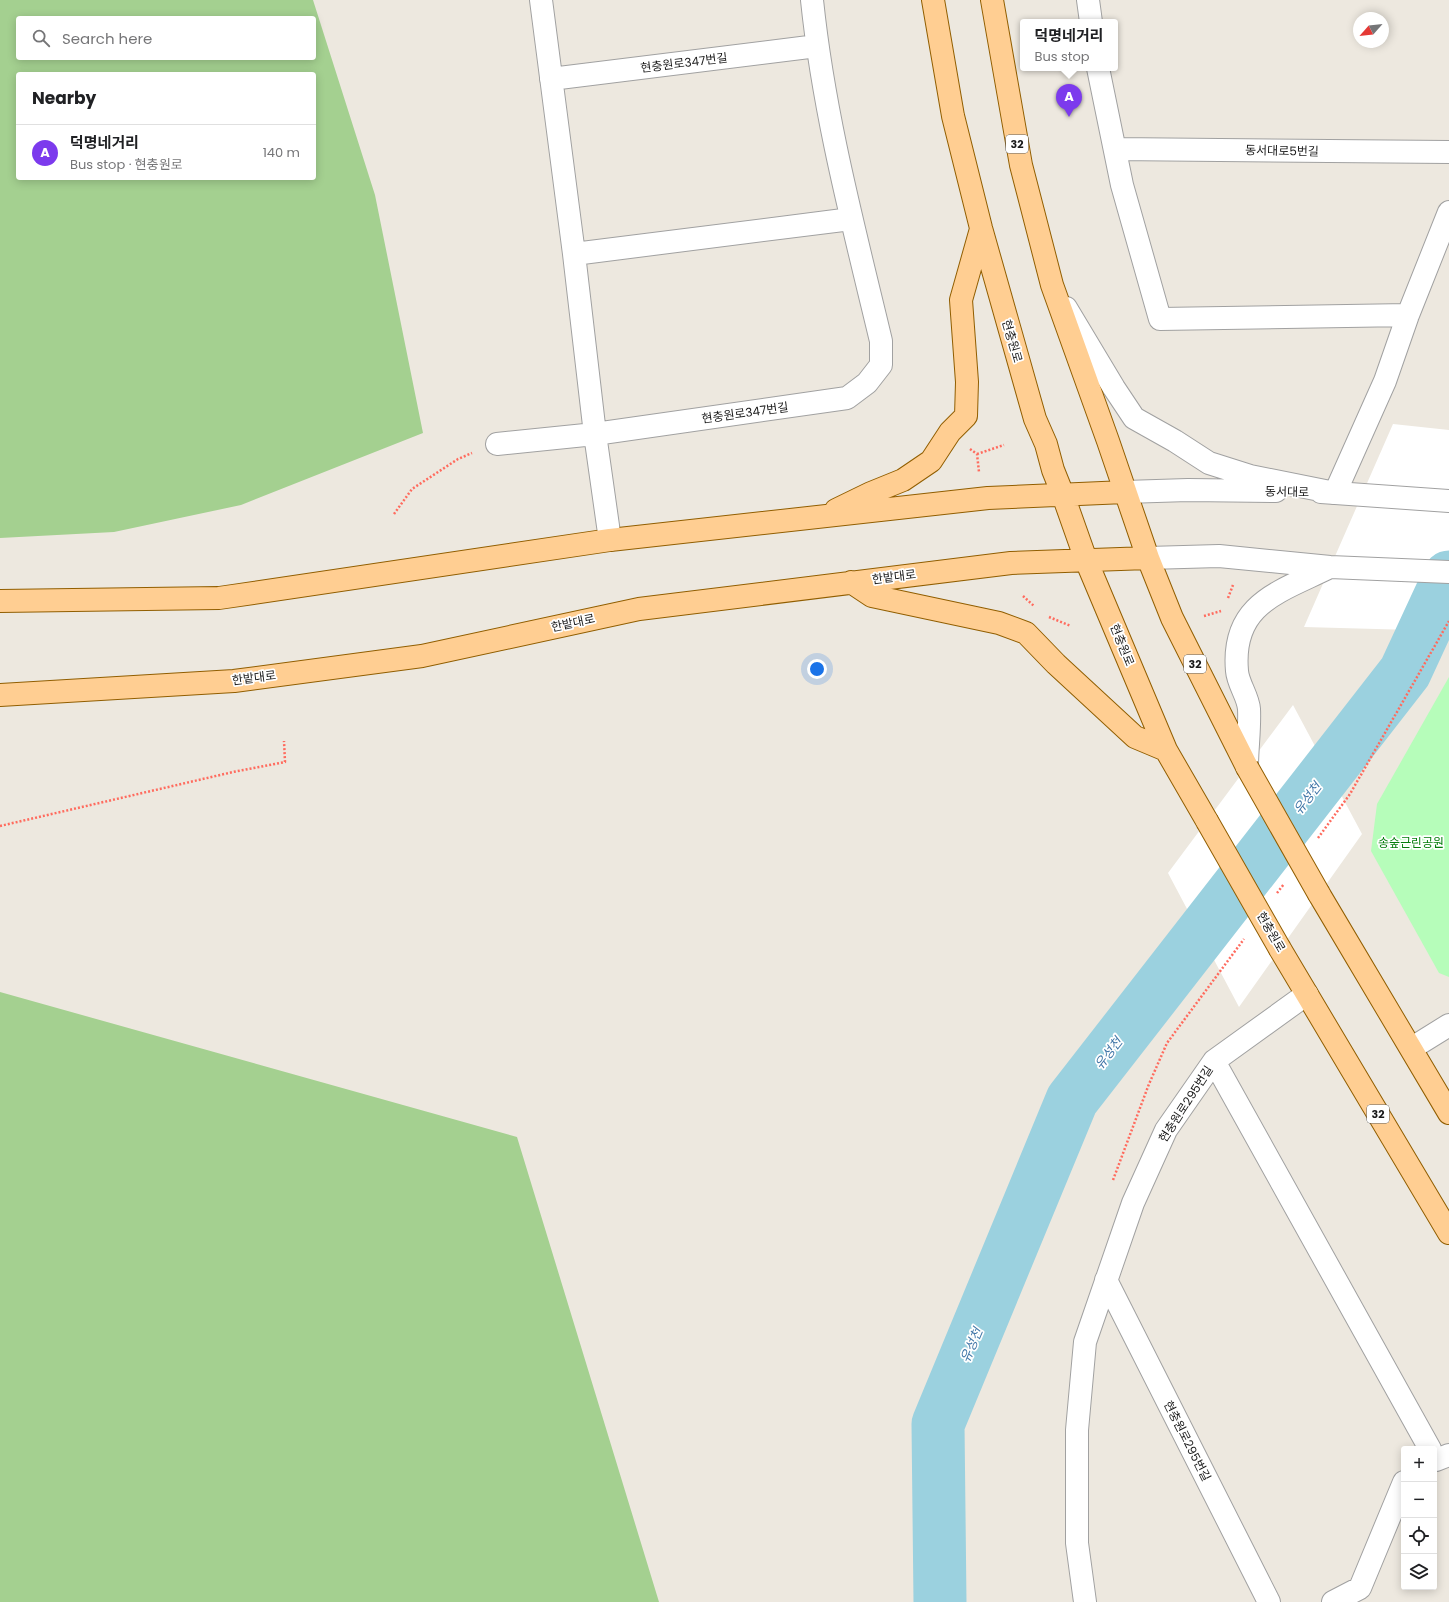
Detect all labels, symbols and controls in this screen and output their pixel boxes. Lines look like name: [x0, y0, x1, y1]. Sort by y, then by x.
north arrow: [1353, 12, 1389, 48]
search box: [16, 16, 316, 60]
popup: [1020, 19, 1118, 71]
text: 덕명네거리: [1034, 25, 1104, 46]
icon: search: [30, 27, 52, 49]
text: Search here: [62, 28, 152, 49]
text: Bus stop: [1034, 47, 1090, 66]
street label: 현충원로347번길: [640, 49, 728, 76]
pin: A: [1056, 84, 1082, 117]
text: Nearby: [32, 86, 96, 110]
text: 덕명네거리: [70, 132, 139, 153]
road number: 32: [1006, 135, 1028, 153]
street label: 동서대로5번길: [1245, 141, 1319, 160]
text: A: [40, 143, 50, 162]
text: 140 m: [263, 143, 300, 162]
text: Bus stop · 현충원로: [70, 155, 183, 174]
street label: 현충원로: [998, 317, 1027, 364]
street label: 현충원로347번길: [700, 398, 789, 427]
street label: 동서대로: [1265, 483, 1309, 500]
street label: 한밭대로: [871, 565, 917, 588]
street label: 한밭대로: [550, 610, 596, 635]
street label: 현충원로: [1106, 621, 1139, 668]
road number: 32: [1184, 655, 1206, 673]
your location: [807, 659, 827, 679]
street label: 한밭대로: [231, 666, 277, 689]
water label: 유성천: [1289, 778, 1327, 818]
park label: 송숲근린공원: [1378, 834, 1444, 851]
street label: 현충원로: [1253, 908, 1290, 955]
water label: 유성천: [1090, 1033, 1128, 1073]
street label: 현충원로295번길: [1154, 1062, 1217, 1145]
road number: 32: [1367, 1105, 1389, 1123]
water label: 유성천: [956, 1324, 988, 1365]
street label: 현충원로295번길: [1160, 1398, 1215, 1484]
map controls: [1401, 1446, 1437, 1590]
button: +: [1401, 1446, 1437, 1482]
button: −: [1401, 1482, 1437, 1518]
button: locate: [1401, 1518, 1437, 1554]
button: layers: [1401, 1554, 1437, 1590]

